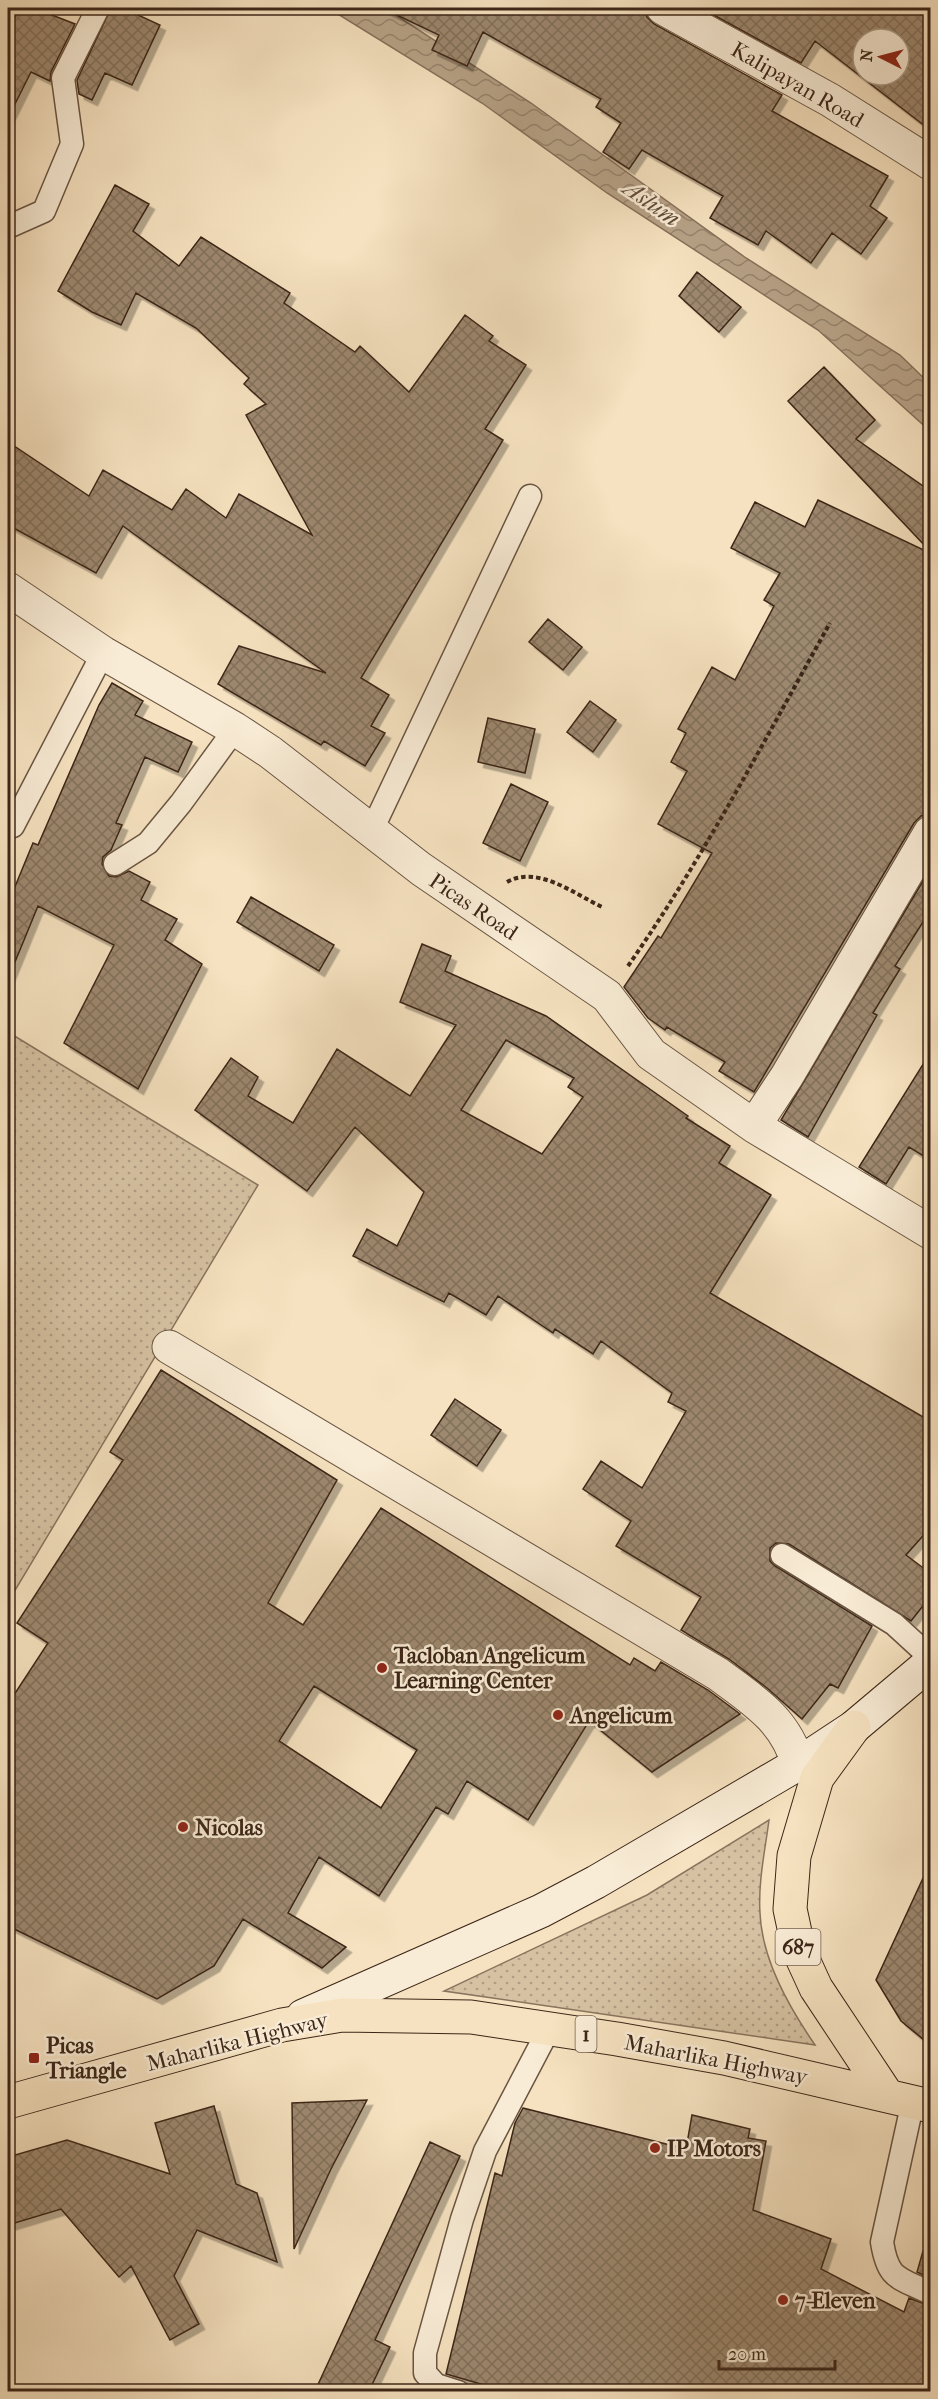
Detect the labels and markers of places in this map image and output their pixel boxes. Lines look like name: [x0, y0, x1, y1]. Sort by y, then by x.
place label: Tacloban Angelicum Learning Center: [393, 1643, 586, 1694]
marker: Tacloban Angelicum Learning Center: [375, 1661, 389, 1675]
place label: Angelicum: [568, 1703, 673, 1729]
marker: Angelicum: [551, 1708, 565, 1722]
place label: Nicolas: [195, 1815, 263, 1841]
marker: Nicolas: [176, 1820, 190, 1834]
place label: Picas Triangle: [45, 2033, 127, 2084]
marker: Picas Triangle: [27, 2051, 41, 2065]
place label: IP Motors: [667, 2136, 761, 2162]
marker: IP Motors: [648, 2141, 662, 2155]
place label: 7-Eleven: [794, 2288, 876, 2314]
marker: 7-Eleven: [776, 2293, 790, 2307]

